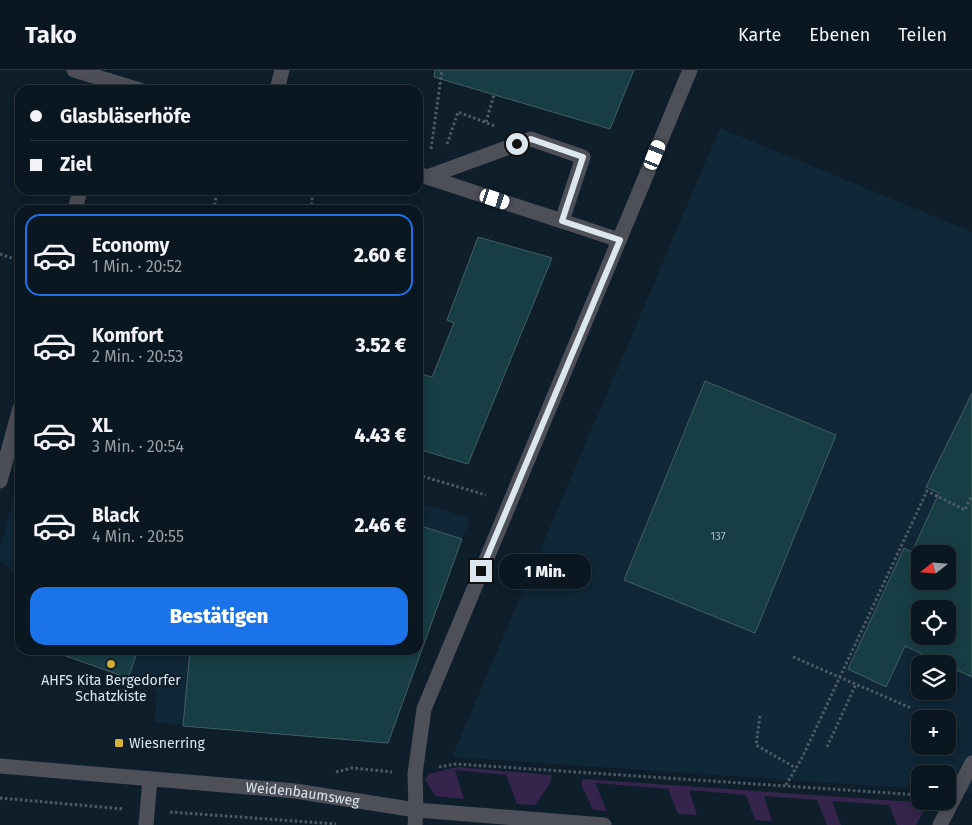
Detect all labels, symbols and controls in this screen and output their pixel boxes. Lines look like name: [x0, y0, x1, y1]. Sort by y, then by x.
text: Tako: [25, 21, 77, 49]
text: Karte: [738, 24, 781, 46]
text: Ebenen: [809, 24, 870, 46]
text: Teilen: [898, 24, 947, 46]
text: Glasbläserhöfe: [60, 105, 191, 128]
route start: [506, 133, 528, 155]
car: [642, 138, 667, 172]
text: Ziel: [60, 153, 92, 176]
car: [478, 187, 511, 211]
icon: car: [32, 233, 77, 278]
text: Economy: [92, 234, 169, 257]
text: 2.60 €: [354, 244, 406, 267]
text: 1 Min. · 20:52: [92, 257, 182, 276]
icon: car: [32, 323, 77, 368]
text: Komfort: [92, 324, 163, 347]
text: 3.52 €: [356, 334, 406, 357]
text: 2 Min. · 20:53: [92, 347, 183, 366]
icon: car: [32, 413, 77, 458]
text: XL: [92, 414, 113, 437]
text: 4.43 €: [355, 424, 406, 447]
text: 3 Min. · 20:54: [92, 437, 184, 456]
icon: car: [32, 503, 77, 548]
text: Black: [92, 504, 139, 527]
text: 2.46 €: [354, 514, 406, 537]
text: 4 Min. · 20:55: [92, 527, 184, 546]
house number: 137: [710, 530, 726, 543]
north arrow: [911, 545, 956, 590]
map controls: [911, 545, 956, 810]
callout: 1 Min.: [498, 554, 591, 588]
route end: [470, 560, 492, 582]
text: 1 Min.: [524, 562, 566, 581]
button: Bestätigen: [30, 587, 408, 645]
button: locate: [911, 600, 956, 645]
button: layers: [911, 655, 956, 700]
marker: AHFS Kita Bergedorfer Schatzkiste: [105, 658, 117, 670]
place label: AHFS Kita Bergedorfer Schatzkiste: [41, 672, 181, 705]
button: +: [911, 710, 956, 755]
place label: Wiesnerring: [129, 735, 205, 752]
marker: Wiesnerring: [113, 737, 125, 749]
button: −: [911, 765, 956, 810]
street label: Weidenbaumsweg: [245, 778, 362, 810]

